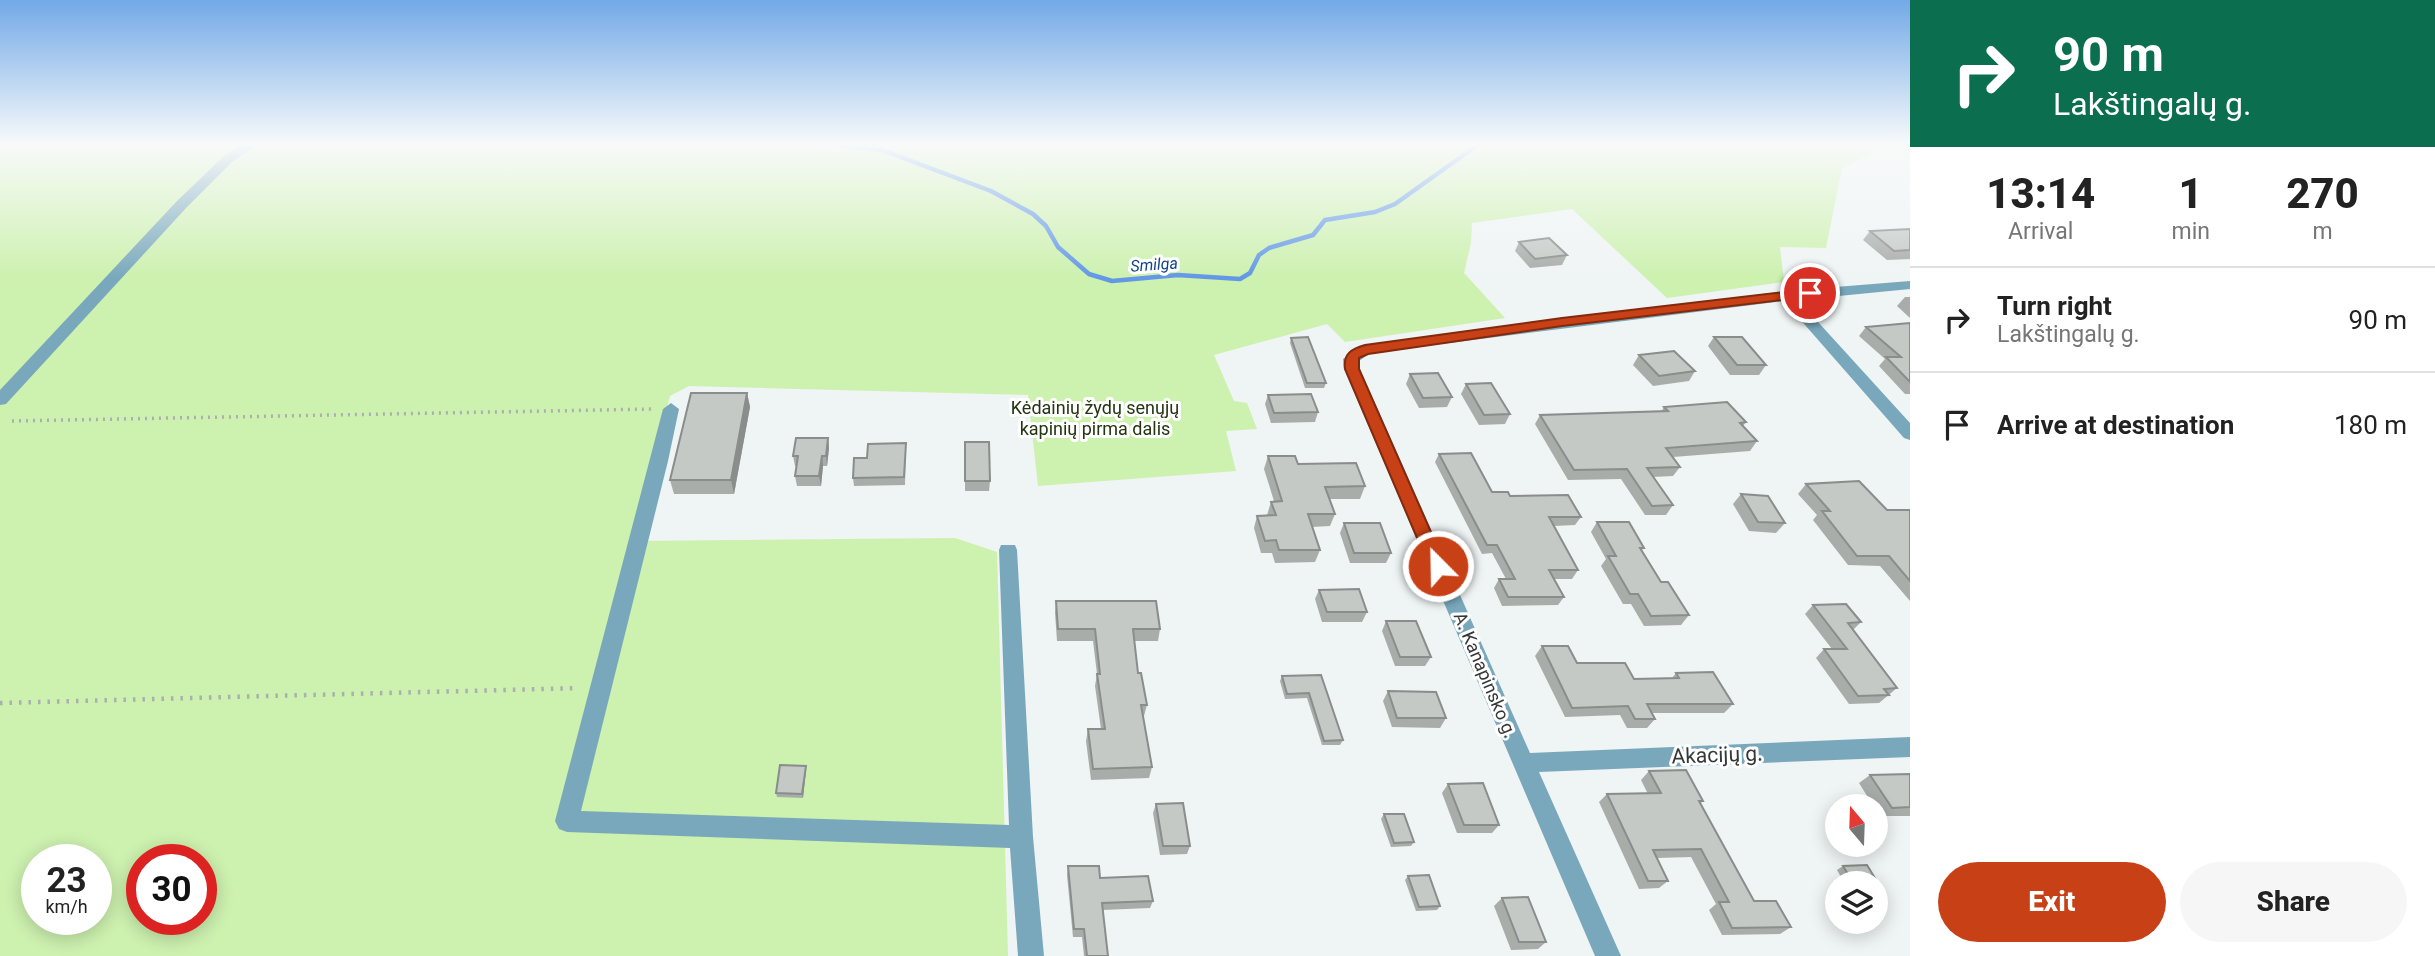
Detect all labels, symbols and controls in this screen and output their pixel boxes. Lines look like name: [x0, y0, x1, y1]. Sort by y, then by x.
text: 90 m: [2053, 26, 2164, 83]
icon: right: [1938, 28, 2029, 119]
text: Lakštingalų g.: [2053, 85, 2251, 123]
text: 13:14: [1986, 169, 2095, 218]
text: 1: [2179, 169, 2203, 218]
text: 270: [2286, 169, 2359, 218]
text: Arrival: [2008, 218, 2073, 245]
text: min: [2171, 218, 2210, 245]
text: m: [2312, 218, 2333, 245]
water label: Smilga: [1130, 253, 1178, 276]
pin: [1780, 263, 1840, 323]
icon: arrive: [1791, 274, 1829, 312]
text: Turn right: [1997, 291, 2112, 321]
icon: right: [1938, 301, 1976, 339]
text: 90 m: [2349, 305, 2407, 335]
text: Lakštingalų g.: [1997, 321, 2140, 348]
park label: Kėdainių žydų senųjų kapinių pirma dalis: [1011, 397, 1179, 439]
icon: arrive: [1938, 406, 1976, 444]
text: Arrive at destination: [1997, 410, 2234, 440]
text: 180 m: [2334, 410, 2407, 440]
position arrow: [1401, 529, 1475, 603]
street label: A. Kanapinsko g.: [1450, 609, 1521, 741]
street label: Akacijų g.: [1671, 741, 1763, 769]
north arrow: [1825, 794, 1888, 858]
map controls: [1825, 794, 1888, 934]
speed limit sign: 30: [126, 844, 217, 935]
text: 23: [46, 860, 87, 901]
button: Exit: [1938, 862, 2166, 942]
button: Share: [2180, 862, 2407, 942]
button: layers: [1825, 871, 1888, 934]
text: km/h: [45, 896, 88, 917]

